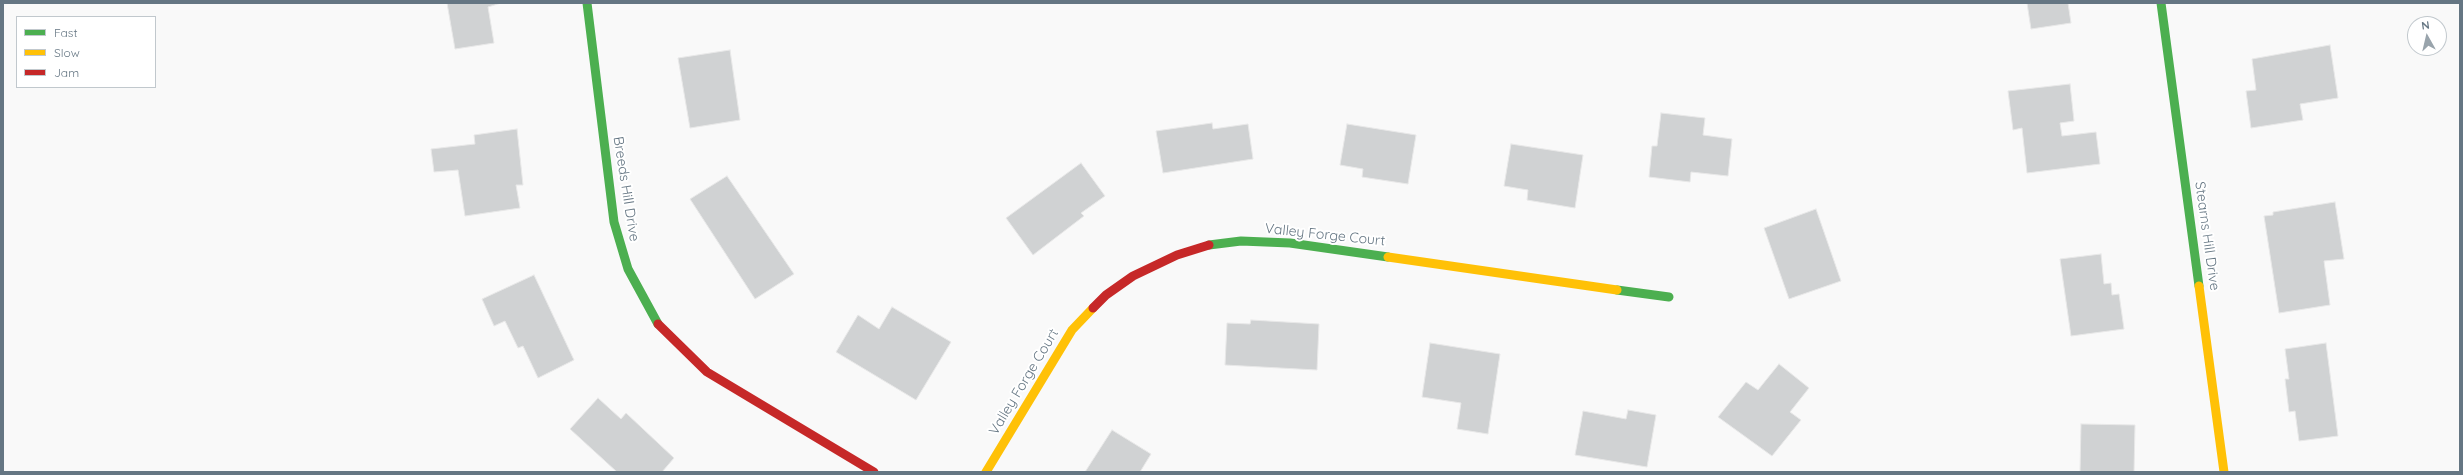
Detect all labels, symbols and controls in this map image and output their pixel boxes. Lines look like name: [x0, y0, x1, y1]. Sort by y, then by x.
legend: [16, 16, 156, 88]
north arrow: [2407, 16, 2447, 56]
text: N: [2420, 18, 2430, 33]
text: Fast: [54, 25, 78, 40]
text: Slow: [54, 45, 80, 60]
text: Jam: [54, 65, 79, 80]
street label: Breeds Hill Drive: [609, 135, 643, 243]
street label: Stearns Hill Drive: [2191, 180, 2223, 292]
street label: Valley Forge Court: [1264, 220, 1386, 250]
street label: Valley Forge Court: [986, 326, 1062, 438]

